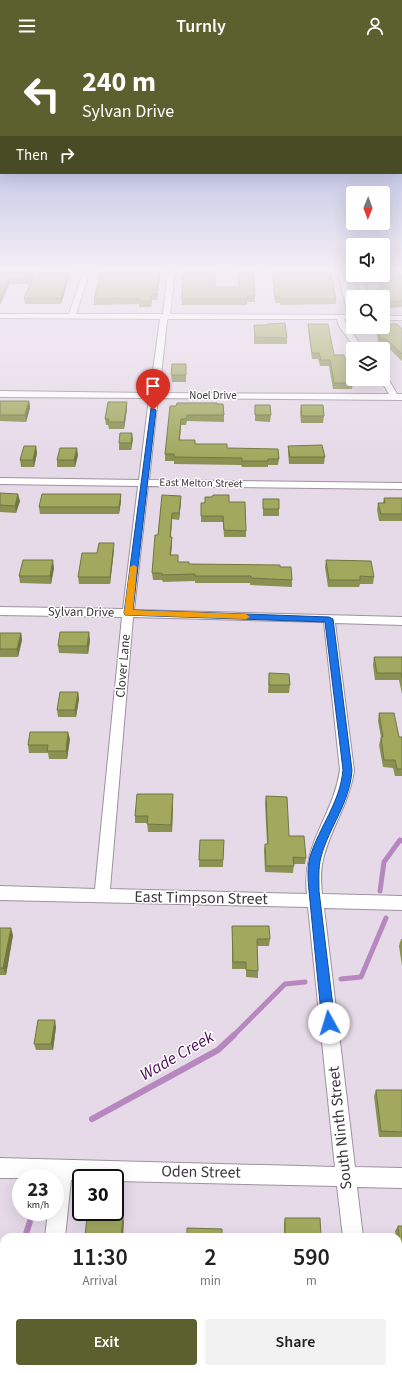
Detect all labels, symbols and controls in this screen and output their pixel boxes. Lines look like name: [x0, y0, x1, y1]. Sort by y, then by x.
text: Turnly: [176, 14, 226, 39]
icon: menu: [16, 15, 38, 37]
icon: person: [364, 15, 386, 37]
text: 240 m: [82, 62, 156, 102]
icon: left: [16, 68, 68, 120]
text: Sylvan Drive: [82, 99, 174, 124]
icon: right: [56, 144, 78, 166]
text: Then: [16, 145, 48, 166]
north arrow: [346, 186, 390, 230]
map controls: [346, 186, 390, 386]
button: sound: [346, 238, 390, 282]
button: search: [346, 290, 390, 334]
button: layers: [346, 342, 390, 386]
pin: [136, 369, 170, 410]
icon: arrive: [142, 375, 164, 397]
street label: Noel Drive: [189, 388, 237, 403]
street label: East Melton Street: [159, 475, 243, 491]
street label: Sylvan Drive: [48, 602, 114, 622]
street label: Clover Lane: [111, 633, 135, 699]
street label: East Timpson Street: [134, 886, 269, 910]
position arrow: [308, 1002, 350, 1044]
water label: Wade Creek: [136, 1025, 219, 1087]
street label: South Ninth Street: [323, 1065, 357, 1191]
street label: Oden Street: [161, 1160, 242, 1184]
speed limit sign: 30: [72, 1169, 124, 1221]
text: 23: [27, 1176, 49, 1204]
text: km/h: [27, 1198, 49, 1212]
text: 11:30: [72, 1240, 128, 1275]
text: 2: [204, 1240, 217, 1275]
text: 590: [293, 1240, 330, 1275]
text: Arrival: [82, 1272, 117, 1290]
text: min: [200, 1272, 221, 1290]
text: m: [306, 1272, 317, 1290]
button: Exit: [16, 1319, 197, 1365]
button: Share: [205, 1319, 386, 1365]

